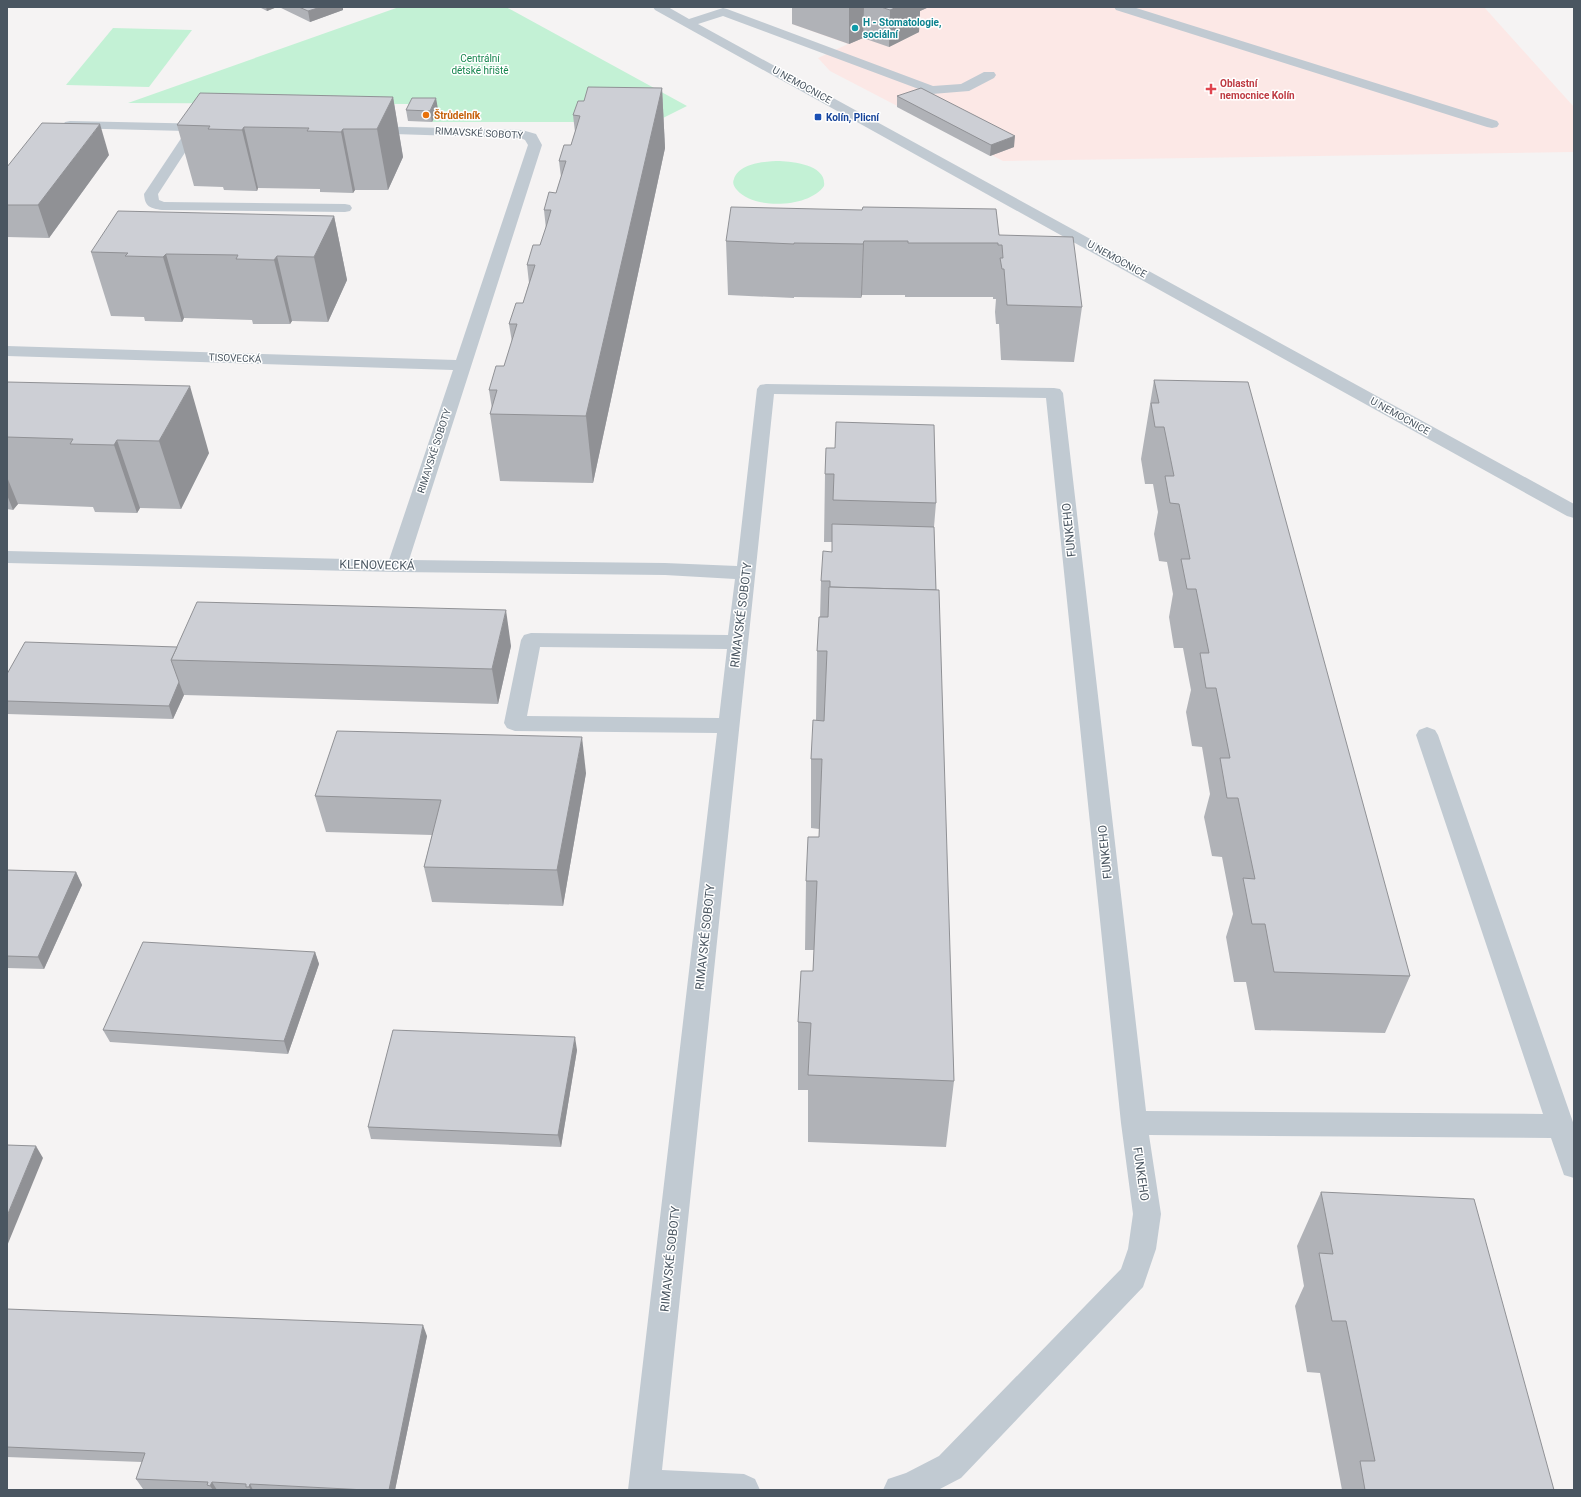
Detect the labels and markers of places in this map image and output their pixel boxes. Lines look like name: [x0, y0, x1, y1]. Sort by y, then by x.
place label: H - Stomatologie, sociální: [863, 17, 941, 40]
marker: H - Stomatologie, sociální: [850, 23, 860, 33]
place label: Oblastní nemocnice Kolín: [1220, 78, 1295, 101]
marker: Oblastní nemocnice Kolín: [1205, 83, 1217, 95]
place label: Štrůdelník: [434, 109, 481, 121]
marker: Štrůdelník: [421, 110, 431, 120]
marker: Kolín, Plicní: [813, 112, 823, 122]
place label: Kolín, Plicní: [826, 112, 880, 124]

